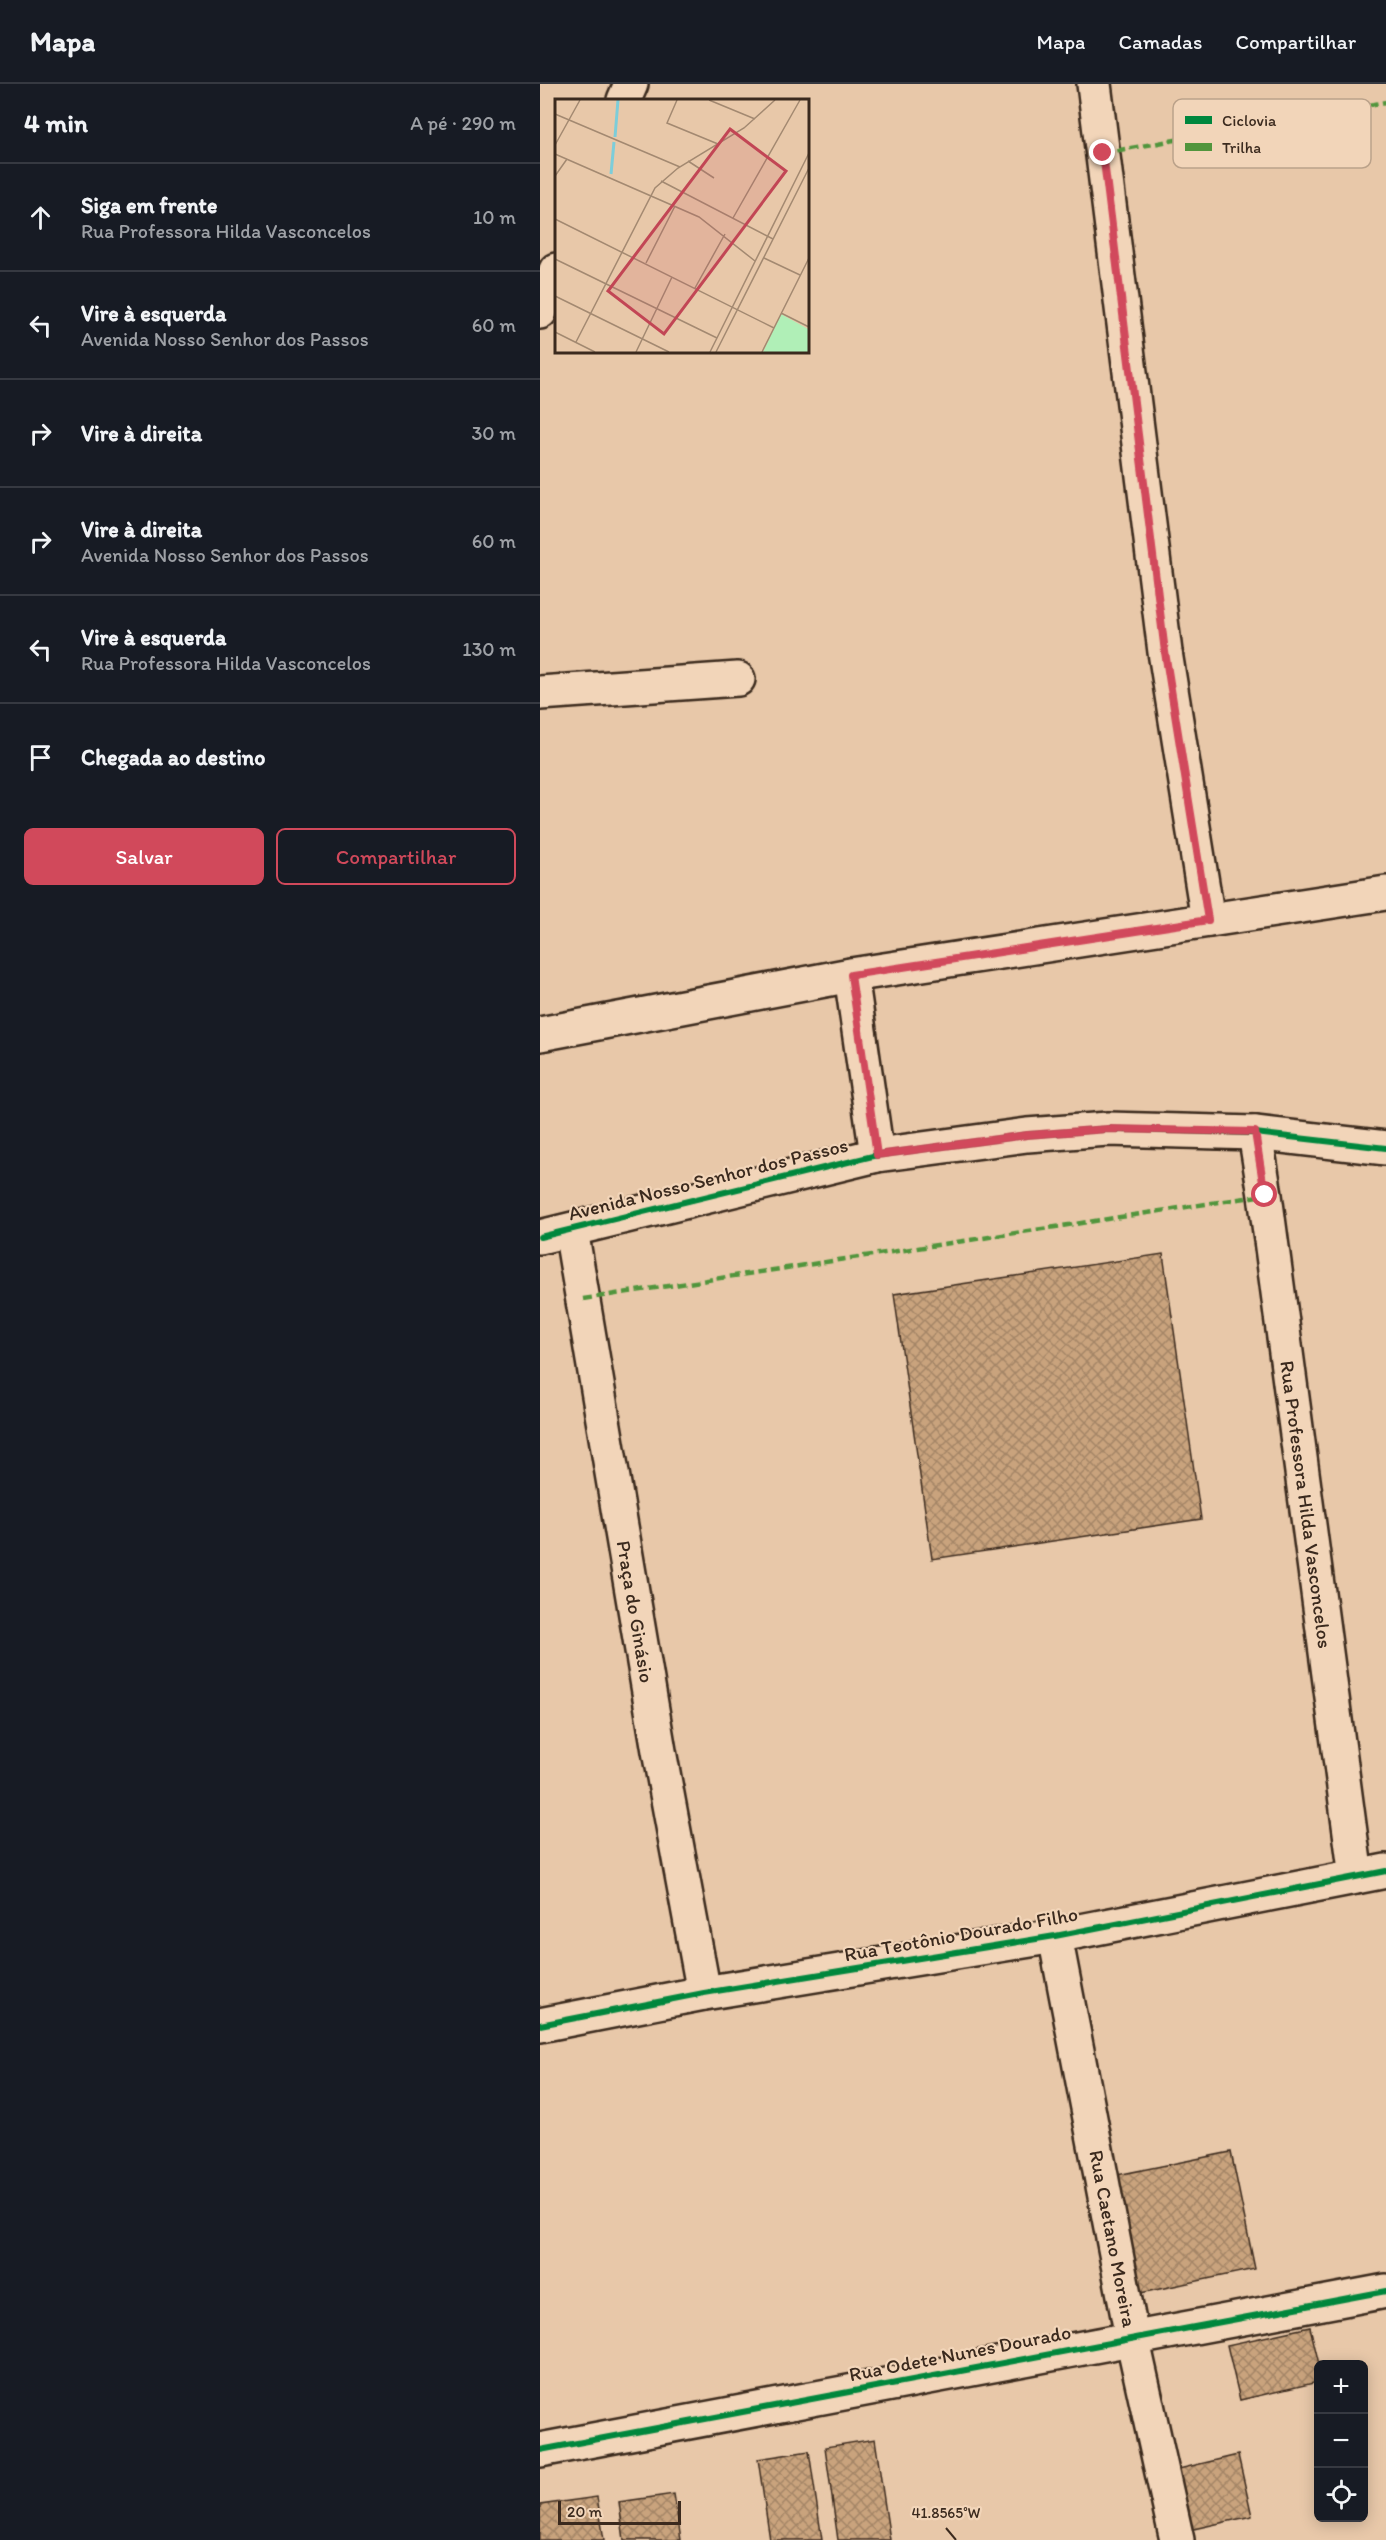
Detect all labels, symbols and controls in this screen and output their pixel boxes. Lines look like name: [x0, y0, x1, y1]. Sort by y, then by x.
text: Mapa: [30, 24, 95, 58]
text: Mapa: [1037, 29, 1085, 54]
text: Camadas: [1118, 29, 1202, 54]
text: Compartilhar: [1235, 29, 1356, 54]
inset map: [555, 99, 808, 352]
legend: [1173, 99, 1371, 168]
text: 4 min: [24, 107, 88, 139]
text: A pé · 290 m: [410, 111, 516, 135]
text: Ciclovia: [1222, 111, 1277, 130]
text: Trilha: [1222, 138, 1261, 157]
route end: [1089, 139, 1115, 165]
text: Siga em frente: [81, 192, 217, 219]
icon: ahead: [24, 201, 57, 234]
text: 10 m: [473, 205, 516, 229]
text: Rua Professora Hilda Vasconcelos: [81, 219, 371, 243]
text: Vire à esquerda: [81, 300, 226, 327]
icon: left: [24, 309, 57, 342]
text: 60 m: [472, 313, 516, 337]
text: Avenida Nosso Senhor dos Passos: [81, 327, 369, 351]
icon: right: [24, 417, 57, 450]
text: Vire à direita: [81, 420, 202, 447]
text: 30 m: [471, 421, 516, 445]
text: Vire à direita: [81, 516, 202, 543]
icon: right: [24, 525, 57, 558]
text: 60 m: [472, 529, 516, 553]
text: Avenida Nosso Senhor dos Passos: [81, 543, 369, 567]
text: Vire à esquerda: [81, 624, 226, 651]
icon: left: [24, 633, 57, 666]
text: 130 m: [462, 637, 516, 661]
text: Rua Professora Hilda Vasconcelos: [81, 651, 371, 675]
icon: arrive: [24, 741, 57, 774]
text: Chegada ao destino: [81, 744, 265, 771]
button: Salvar: [24, 828, 264, 885]
button: Compartilhar: [276, 828, 516, 885]
street label: Avenida Nosso Senhor dos Passos: [566, 1133, 851, 1225]
route start: [1251, 1181, 1277, 1207]
street label: Rua Professora Hilda Vasconcelos: [1275, 1359, 1337, 1650]
street label: Praça do Ginásio: [612, 1539, 659, 1684]
street label: Rua Teotônio Dourado Filho: [842, 1902, 1080, 1966]
street label: Rua Caetano Moreira: [1084, 2148, 1142, 2330]
street label: Rua Odete Nunes Dourado: [847, 2320, 1073, 2386]
map controls: [1314, 2360, 1368, 2522]
button: +: [1314, 2360, 1368, 2414]
button: −: [1314, 2414, 1368, 2468]
button: locate: [1314, 2468, 1368, 2522]
scale bar: [558, 2498, 681, 2526]
text: 20 m: [567, 2502, 602, 2521]
text: 41.8565°W: [912, 2504, 981, 2522]

